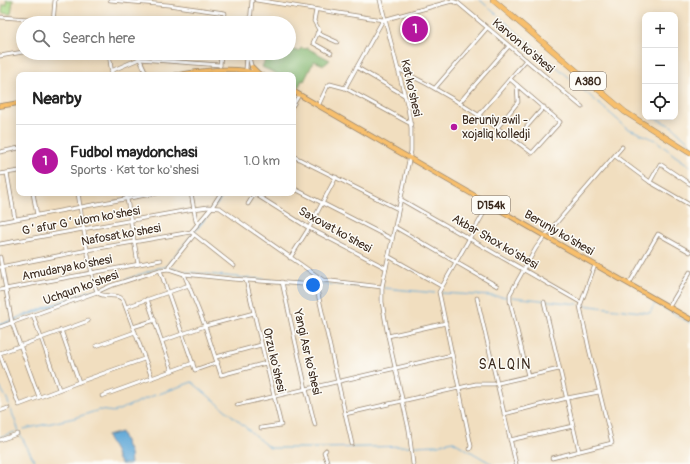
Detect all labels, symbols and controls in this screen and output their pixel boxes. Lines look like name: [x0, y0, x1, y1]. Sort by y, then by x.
map controls: [642, 12, 678, 120]
button: +: [642, 12, 678, 48]
pin: 1: [402, 14, 428, 44]
search box: [16, 16, 296, 60]
street label: Karvon ko'shesi: [489, 16, 557, 76]
icon: search: [30, 27, 52, 49]
text: Search here: [62, 29, 135, 48]
button: −: [642, 48, 678, 84]
street label: Kat ko'shesi: [397, 58, 425, 118]
road number: A380: [570, 72, 606, 90]
button: locate: [642, 84, 678, 120]
text: Nearby: [32, 88, 81, 109]
place label: Beruniy awil - xojaliq kolledji: [462, 113, 530, 142]
marker: Beruniy awil - xojaliq kolledji: [449, 122, 459, 132]
text: Fudbol maydonchasi: [70, 143, 197, 162]
text: 1: [42, 153, 48, 169]
text: 1.0 km: [243, 153, 280, 169]
text: Sports · Kat tor ko'shesi: [70, 162, 199, 178]
road number: D154k: [472, 196, 510, 214]
street label: Gʻafur Gʻulom ko'shesi: [21, 203, 141, 239]
street label: Saxovat ko'shesi: [296, 204, 374, 256]
street label: Beruniy ko'shesi: [522, 207, 596, 259]
street label: Akbar Shox ko'shesi: [449, 211, 541, 273]
street label: Nafosat ko'shesi: [80, 221, 162, 249]
street label: Amudarya ko'shesi: [21, 252, 113, 284]
street label: Uchqun ko'shesi: [41, 267, 121, 309]
your location: [303, 275, 323, 295]
street label: Yangi Asr ko'shesi: [290, 307, 324, 396]
street label: Orzu ko'shesi: [259, 327, 289, 393]
district label: SALQIN: [478, 356, 532, 373]

